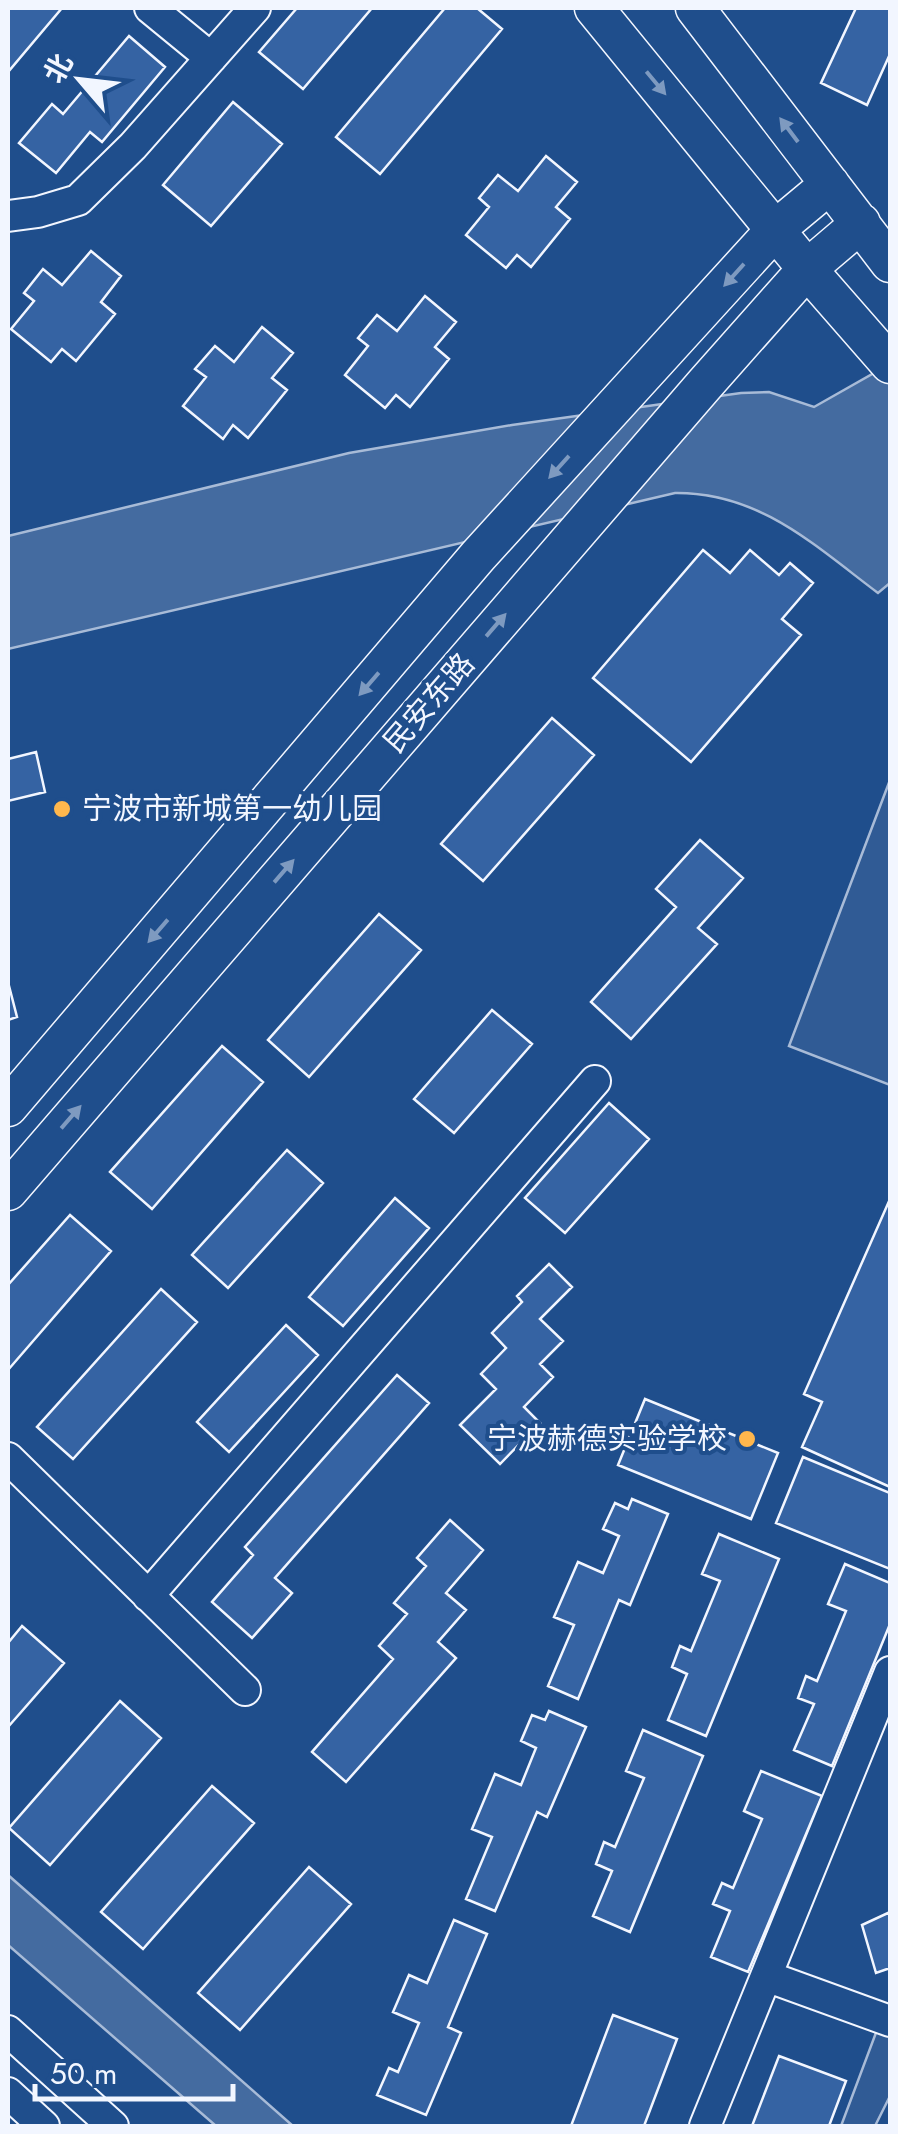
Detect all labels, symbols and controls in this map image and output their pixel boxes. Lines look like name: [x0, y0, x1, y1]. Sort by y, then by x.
north arrow: [30, 30, 130, 130]
text: 北: [34, 47, 83, 90]
one-way arrow: [645, 70, 666, 95]
one-way arrow: [779, 117, 799, 143]
one-way arrow: [723, 263, 746, 287]
one-way arrow: [548, 454, 570, 479]
one-way arrow: [485, 613, 506, 638]
street label: 民安东路: [373, 643, 484, 762]
one-way arrow: [359, 671, 381, 696]
place label: 宁波市新城第一幼儿园: [82, 787, 382, 830]
marker: 宁波市新城第一幼儿园: [51, 798, 73, 820]
one-way arrow: [272, 859, 294, 884]
one-way arrow: [148, 918, 170, 943]
one-way arrow: [60, 1105, 82, 1130]
place label: 宁波赫德实验学校: [487, 1417, 727, 1460]
marker: 宁波赫德实验学校: [736, 1428, 758, 1450]
scale bar: [35, 2039, 232, 2101]
text: 50 m: [50, 2052, 117, 2095]

